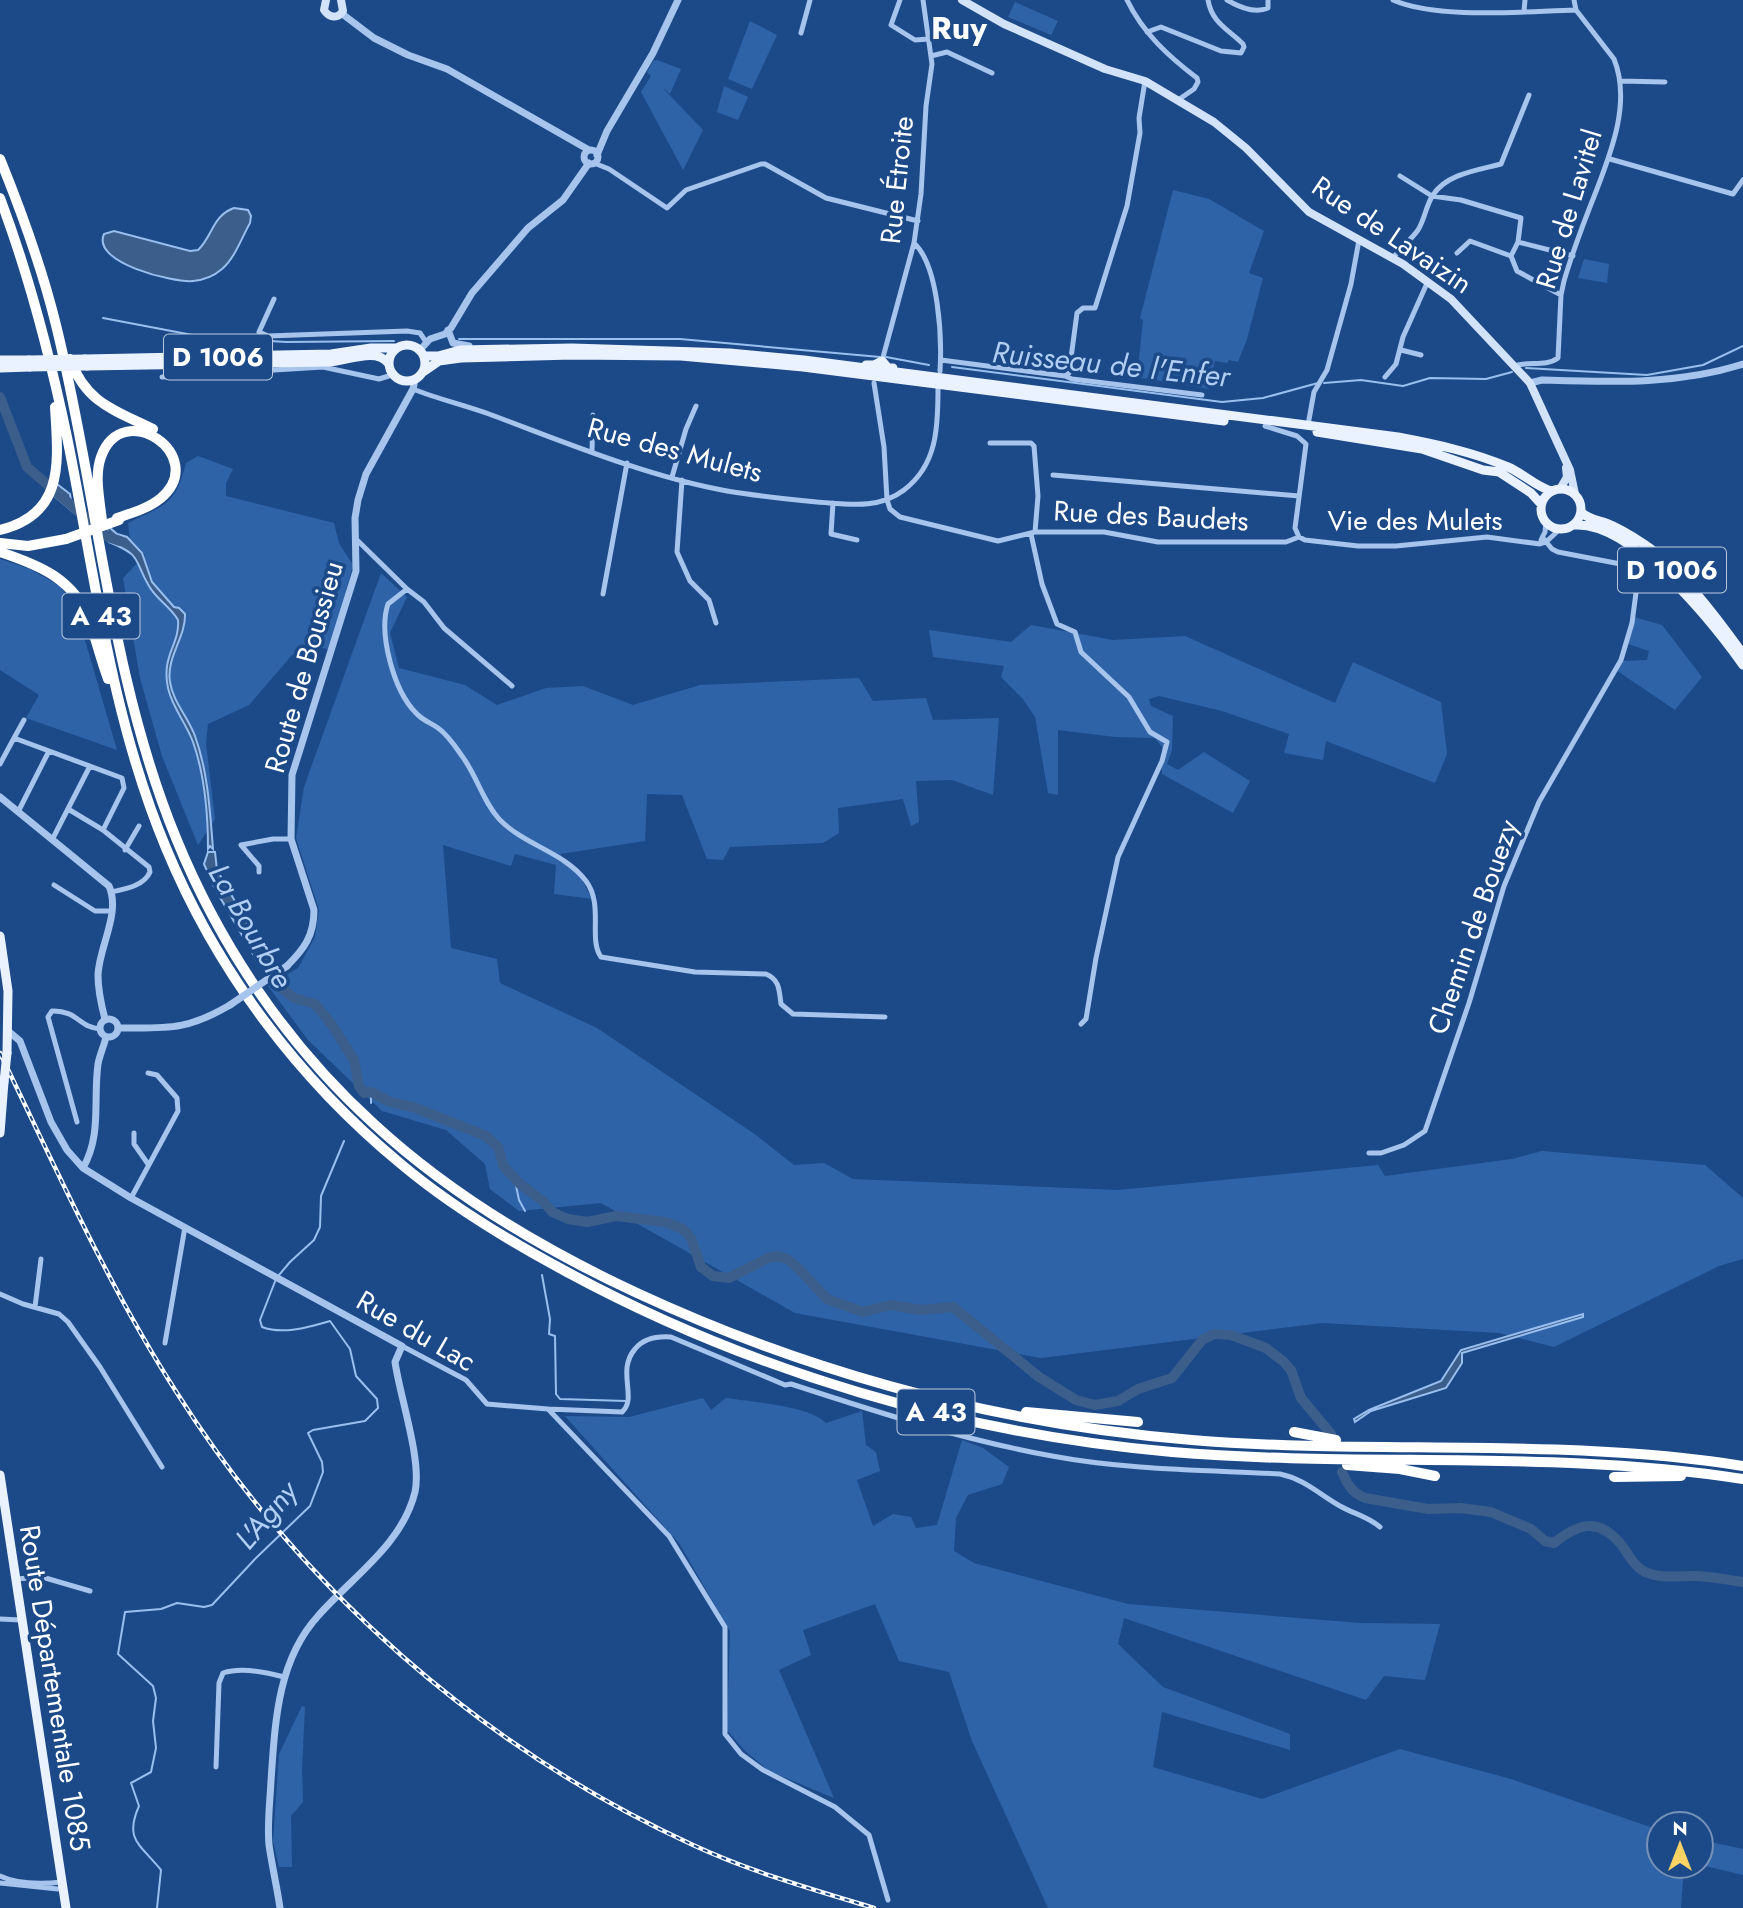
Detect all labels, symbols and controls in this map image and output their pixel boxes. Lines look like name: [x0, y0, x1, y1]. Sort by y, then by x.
district label: Ruy: [931, 5, 987, 51]
street label: Rue Étroite: [870, 114, 924, 246]
street label: Rue de Lavitel: [1525, 124, 1613, 294]
street label: Rue de Lavaizin: [1304, 166, 1480, 304]
water label: Ruisseau de l'Enfer: [990, 330, 1234, 398]
road number: D 1006: [164, 334, 272, 380]
street label: Rue des Mulets: [583, 407, 767, 493]
street label: Rue des Baudets: [1052, 490, 1250, 542]
street label: Vie des Mulets: [1328, 500, 1502, 541]
road number: D 1006: [1618, 548, 1726, 592]
street label: Route de Boussieu: [254, 556, 354, 778]
road number: A 43: [62, 594, 140, 638]
street label: Chemin de Bouezy: [1417, 814, 1529, 1040]
water label: La Bourbre: [198, 856, 304, 996]
street label: Rue du Lac: [349, 1280, 483, 1382]
road number: A 43: [898, 1390, 974, 1434]
water label: L'Agny: [224, 1470, 309, 1559]
street label: Route Départementale 1085: [9, 1522, 101, 1854]
north arrow: [1645, 1810, 1715, 1880]
text: N: [1672, 1815, 1688, 1842]

